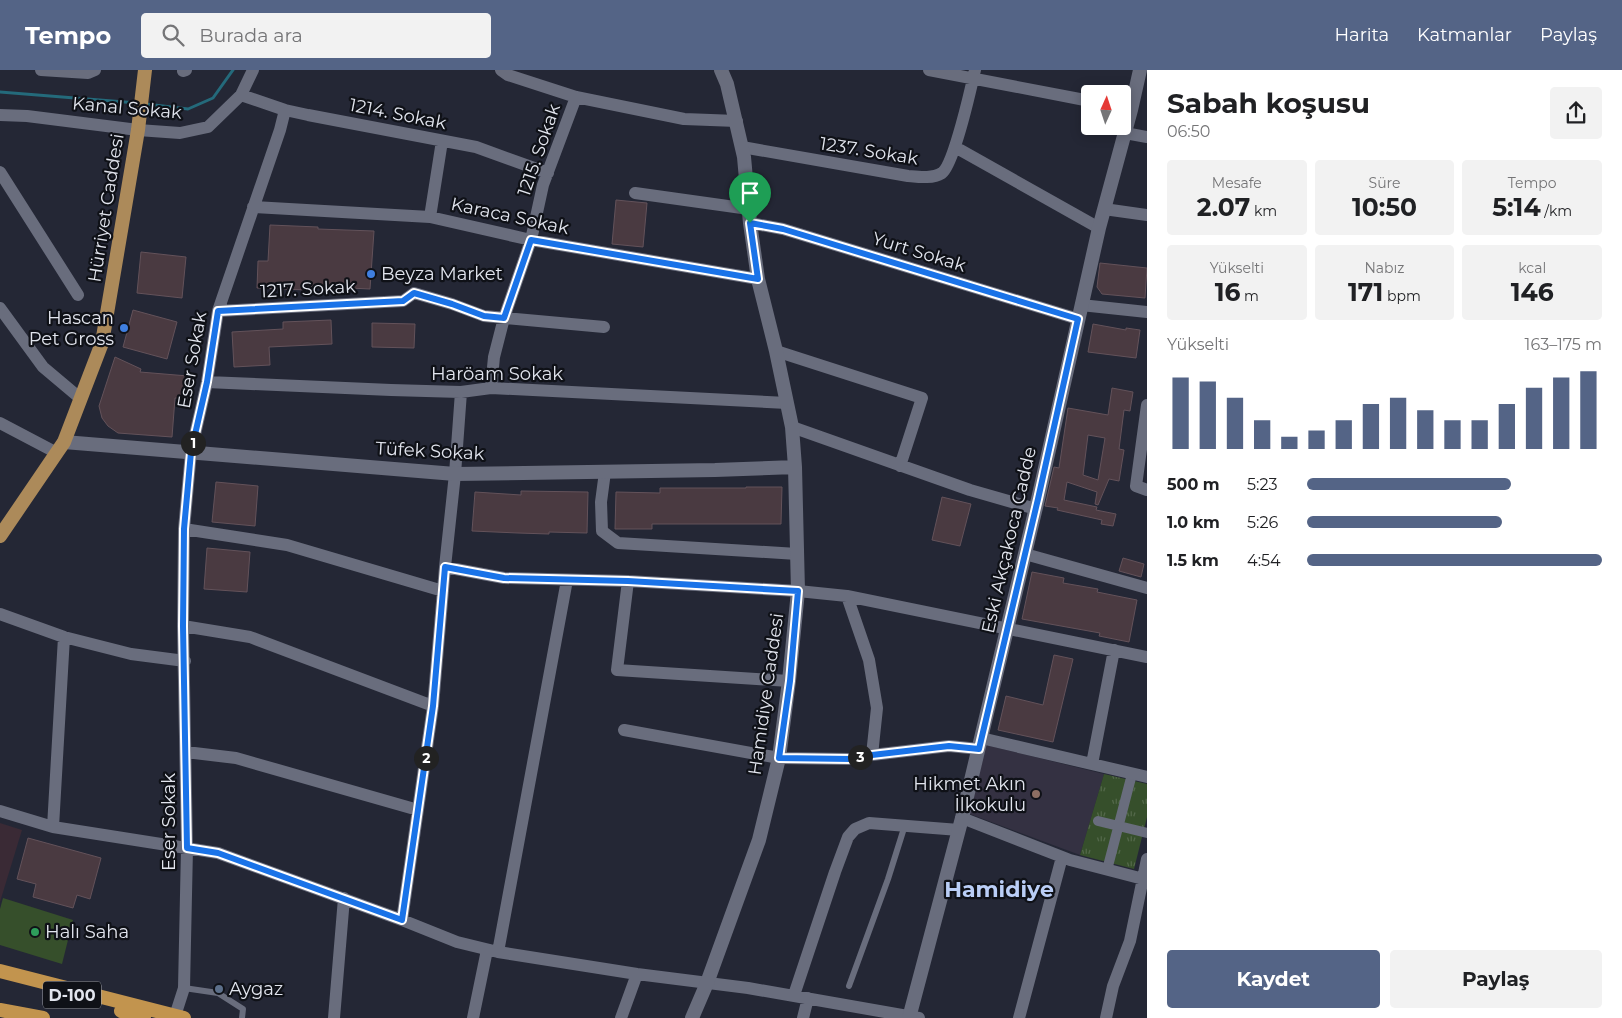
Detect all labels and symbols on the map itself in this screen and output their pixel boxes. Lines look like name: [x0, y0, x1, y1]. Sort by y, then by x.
north arrow: [1081, 85, 1131, 135]
street label: Kanal Sokak: [71, 92, 183, 124]
street label: 1214. Sokak: [348, 94, 449, 134]
street label: 1215. Sokak: [513, 101, 565, 199]
street label: Hürriyet Caddesi: [83, 132, 129, 284]
street label: 1237. Sokak: [818, 132, 920, 170]
pin: [729, 172, 771, 223]
street label: Karaca Sokak: [449, 193, 571, 239]
street label: Yurt Sokak: [870, 227, 969, 277]
place label: Beyza Market: [381, 263, 503, 285]
marker: Beyza Market: [365, 268, 377, 280]
street label: 1217. Sokak: [260, 275, 357, 302]
place label: Hascan Pet Gross: [29, 307, 114, 350]
street label: Eser Sokak: [173, 310, 211, 410]
marker: Hascan Pet Gross: [118, 322, 130, 334]
street label: Haröam Sokak: [431, 363, 563, 385]
pin: 1: [180, 430, 206, 456]
street label: Tüfek Sokak: [375, 437, 485, 465]
street label: Eski Akçakoca Cadde: [977, 444, 1041, 635]
street label: Hamidiye Caddesi: [744, 612, 788, 776]
pin: 3: [848, 744, 872, 770]
pin: 2: [414, 746, 438, 770]
street label: Eser Sokak: [158, 773, 180, 871]
place label: Hikmet Akın İlkokulu: [913, 773, 1026, 816]
marker: Hikmet Akın İlkokulu: [1030, 788, 1042, 800]
district label: Hamidiye: [944, 876, 1054, 903]
place label: Halı Saha: [45, 921, 129, 943]
marker: Halı Saha: [29, 926, 41, 938]
place label: Aygaz: [229, 978, 283, 1000]
road number: D-100: [43, 982, 101, 1008]
marker: Aygaz: [213, 983, 225, 995]

